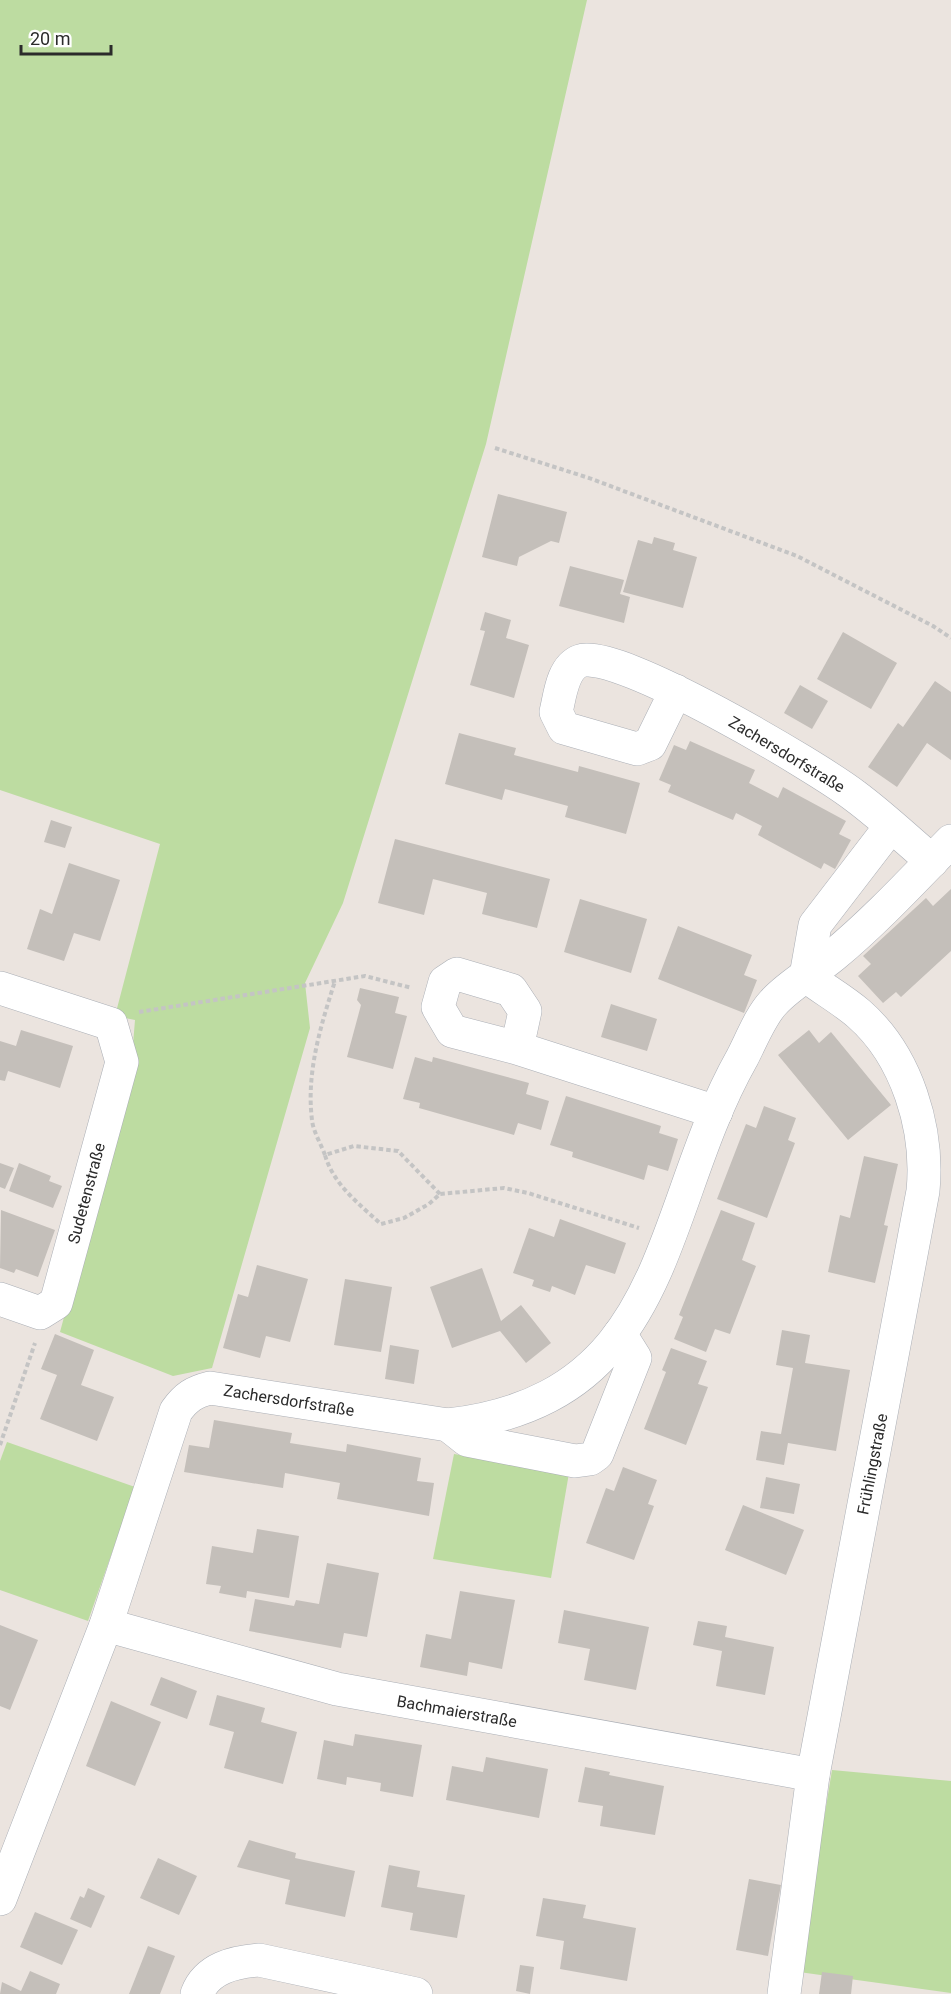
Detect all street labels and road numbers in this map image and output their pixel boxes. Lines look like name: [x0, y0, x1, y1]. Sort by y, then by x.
street label: Zachersdorfstraße: [725, 712, 848, 797]
street label: Sudetenstraße: [64, 1141, 109, 1246]
street label: Zachersdorfstraße: [222, 1381, 356, 1420]
street label: Frühlingstraße: [853, 1412, 892, 1516]
street label: Bachmaierstraße: [395, 1692, 518, 1731]

